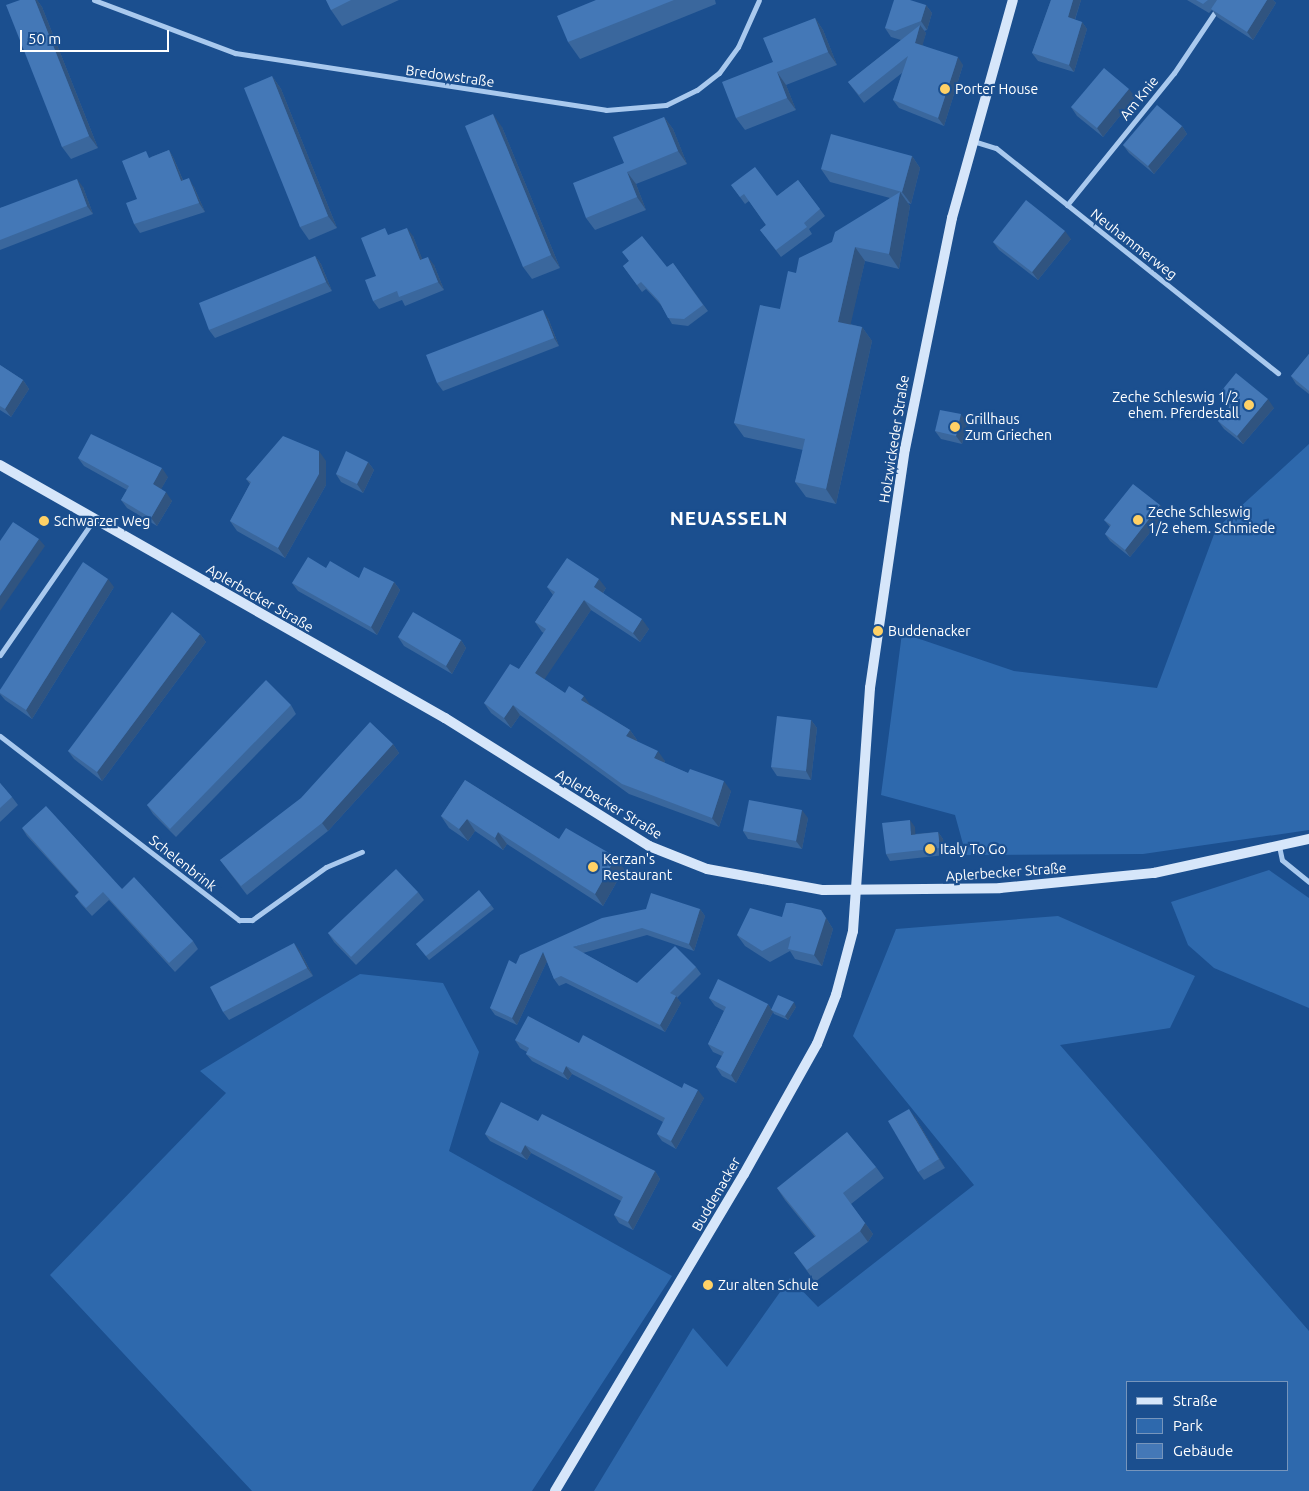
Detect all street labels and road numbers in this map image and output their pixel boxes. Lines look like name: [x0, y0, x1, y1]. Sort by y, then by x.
street label: Bredowstraße: [405, 61, 495, 91]
street label: Am Knie: [1116, 72, 1162, 124]
street label: Neuhammerweg: [1087, 205, 1181, 283]
street label: Holzwickeder Straße: [876, 374, 912, 504]
street label: Aplerbecker Straße: [203, 560, 317, 636]
street label: Aplerbecker Straße: [553, 766, 665, 842]
street label: Schelenbrink: [146, 831, 220, 895]
street label: Aplerbecker Straße: [945, 859, 1067, 885]
street label: Buddenacker: [688, 1154, 744, 1234]

